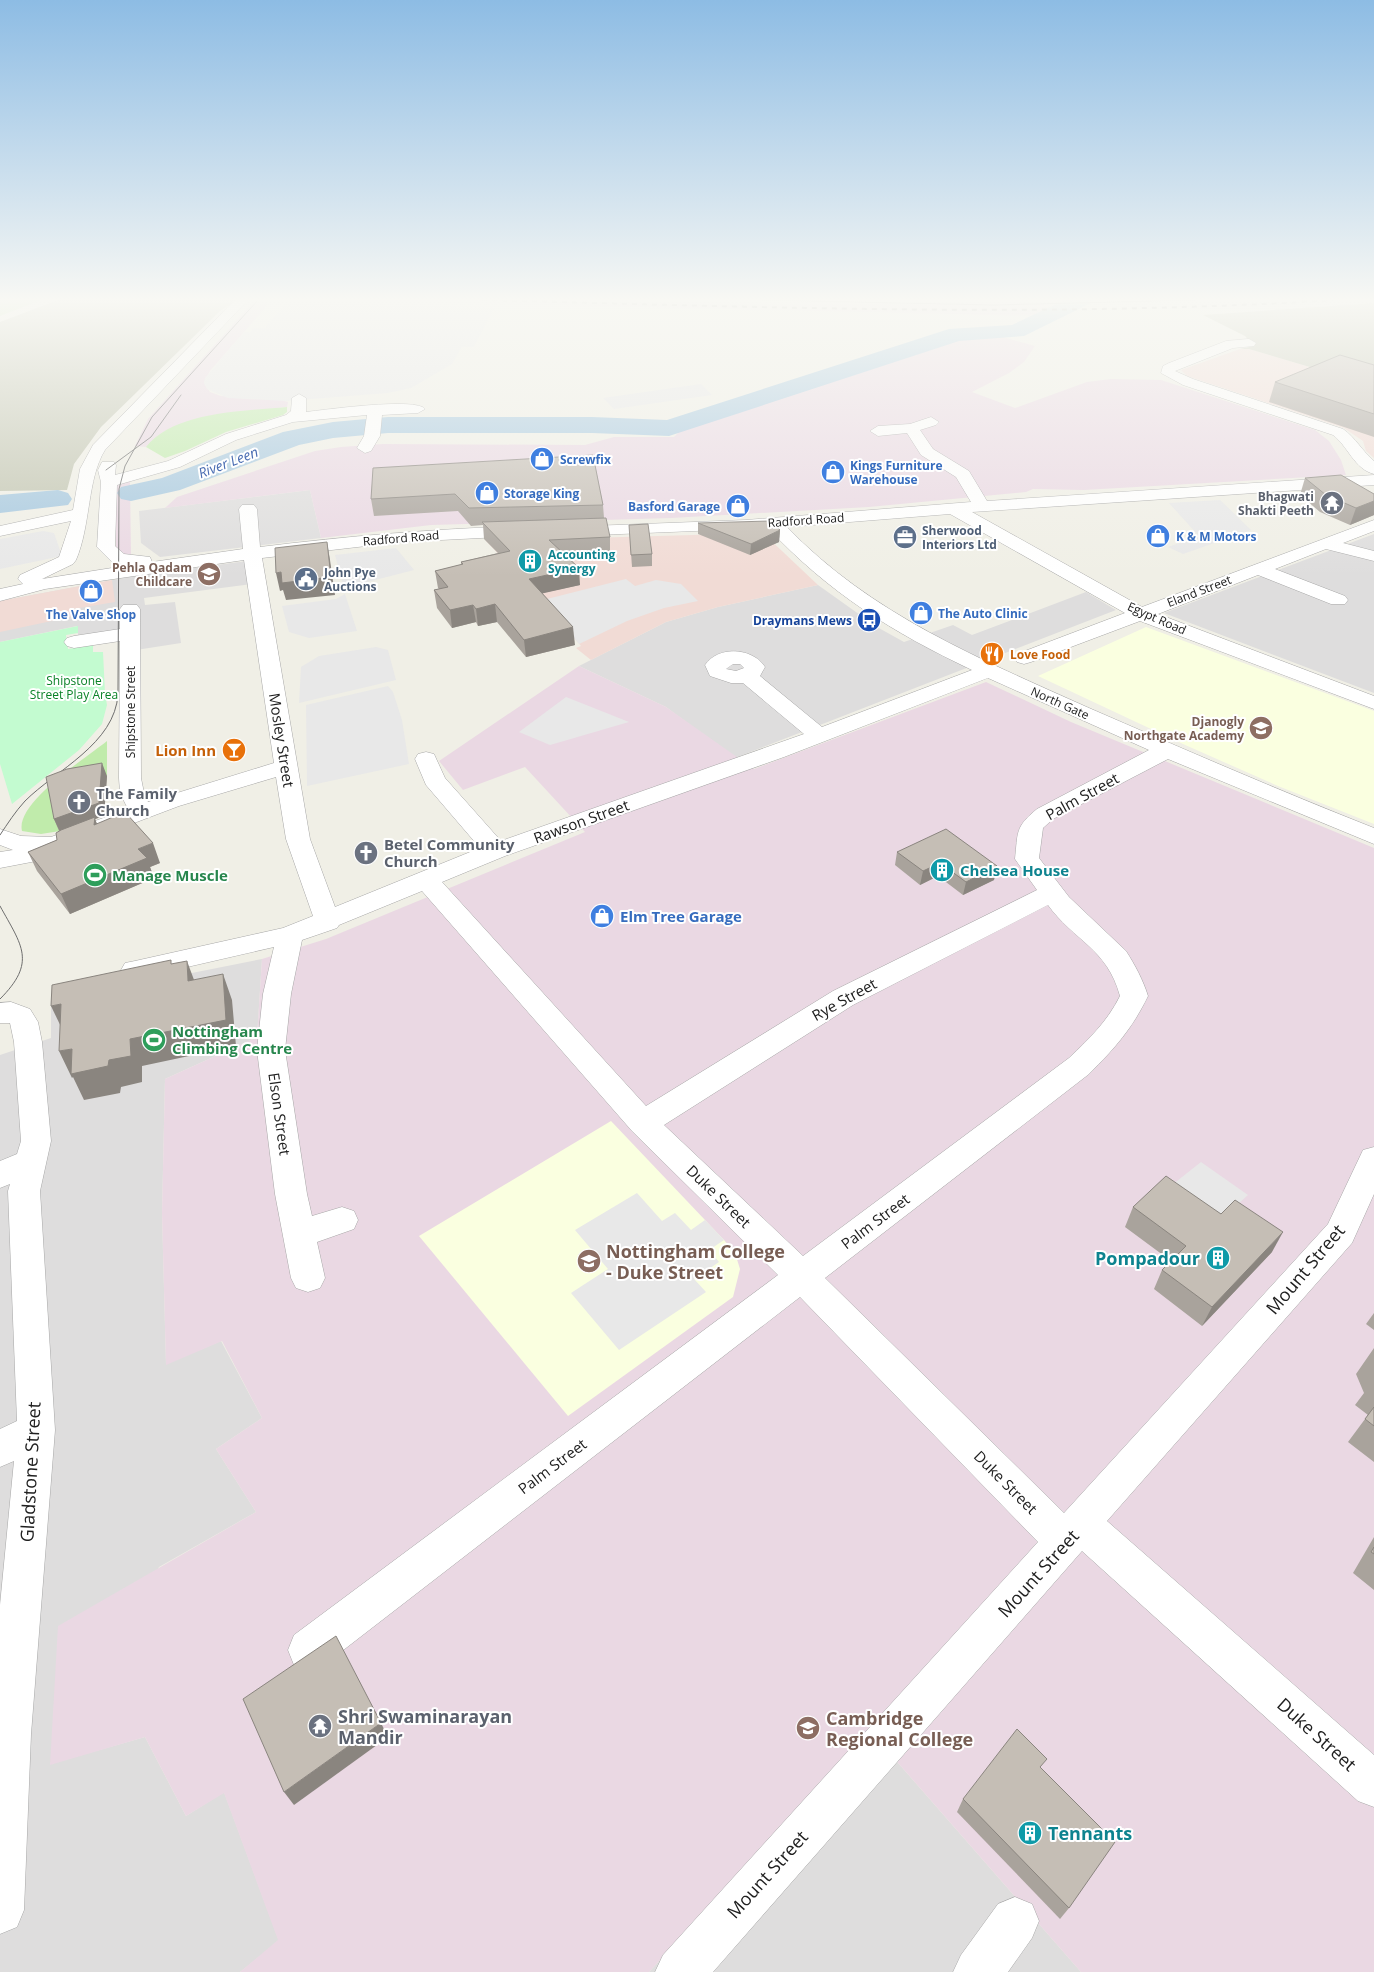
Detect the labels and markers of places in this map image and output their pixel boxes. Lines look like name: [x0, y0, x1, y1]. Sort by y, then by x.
shop icon: Screwfix: [529, 446, 555, 472]
place label: Screwfix: [560, 451, 611, 468]
place label: Kings Furniture Warehouse: [850, 457, 942, 488]
shop icon: Kings Furniture Warehouse: [820, 459, 846, 485]
shop icon: Storage King: [474, 480, 500, 506]
place label: Storage King: [504, 485, 579, 502]
place label: Bhagwati Shakti Peeth: [1238, 488, 1314, 519]
temple icon: Bhagwati Shakti Peeth: [1319, 490, 1345, 516]
shop icon: Basford Garage: [725, 493, 751, 519]
place label: Basford Garage: [628, 498, 720, 515]
place label: Sherwood Interiors Ltd: [922, 522, 997, 553]
shop icon: K & M Motors: [1145, 523, 1171, 549]
office icon: Sherwood Interiors Ltd: [892, 524, 918, 550]
place label: K & M Motors: [1176, 528, 1256, 545]
place label: Accounting Synergy: [548, 546, 616, 577]
building icon: Accounting Synergy: [517, 548, 543, 574]
place label: Pehla Qadam Childcare: [112, 559, 192, 590]
school or university icon: Pehla Qadam Childcare: [196, 561, 222, 587]
place label: John Pye Auctions: [323, 564, 377, 595]
public building icon: John Pye Auctions: [293, 566, 319, 592]
shop icon: The Valve Shop: [78, 578, 104, 604]
shop icon: The Auto Clinic: [908, 600, 934, 626]
place label: The Auto Clinic: [938, 605, 1028, 622]
place label: The Valve Shop: [46, 606, 137, 623]
bus stop icon: Draymans Mews: [856, 607, 882, 633]
place label: Draymans Mews: [753, 612, 852, 629]
restaurant icon: Love Food: [979, 641, 1005, 667]
place label: Love Food: [1010, 646, 1070, 663]
place label: Djanogly Northgate Academy: [1124, 713, 1244, 744]
school or university icon: Djanogly Northgate Academy: [1248, 715, 1274, 741]
bar icon: Lion Inn: [221, 737, 247, 763]
place label: Lion Inn: [155, 740, 216, 760]
place label: The Family Church: [96, 783, 177, 820]
church icon: The Family Church: [66, 789, 92, 815]
place label: Betel Community Church: [384, 834, 515, 871]
church icon: Betel Community Church: [353, 840, 379, 866]
building icon: Chelsea House: [929, 857, 955, 883]
place label: Chelsea House: [960, 860, 1069, 880]
sports icon: Manage Muscle: [82, 862, 108, 888]
place label: Manage Muscle: [112, 865, 228, 885]
shop icon: Elm Tree Garage: [589, 903, 615, 929]
place label: Elm Tree Garage: [620, 906, 742, 926]
place label: Nottingham Climbing Centre: [172, 1021, 292, 1058]
sports icon: Nottingham Climbing Centre: [141, 1027, 167, 1053]
place label: Nottingham College - Duke Street: [606, 1239, 785, 1284]
building icon: Pompadour: [1205, 1245, 1231, 1271]
place label: Pompadour: [1095, 1246, 1200, 1270]
school or university icon: Nottingham College - Duke Street: [576, 1248, 602, 1274]
place label: Shri Swaminarayan Mandir: [338, 1704, 512, 1749]
place label: Cambridge Regional College: [826, 1706, 973, 1751]
temple icon: Shri Swaminarayan Mandir: [307, 1713, 333, 1739]
school or university icon: Cambridge Regional College: [795, 1715, 821, 1741]
building icon: Tennants: [1017, 1820, 1043, 1846]
place label: Tennants: [1048, 1821, 1132, 1845]

